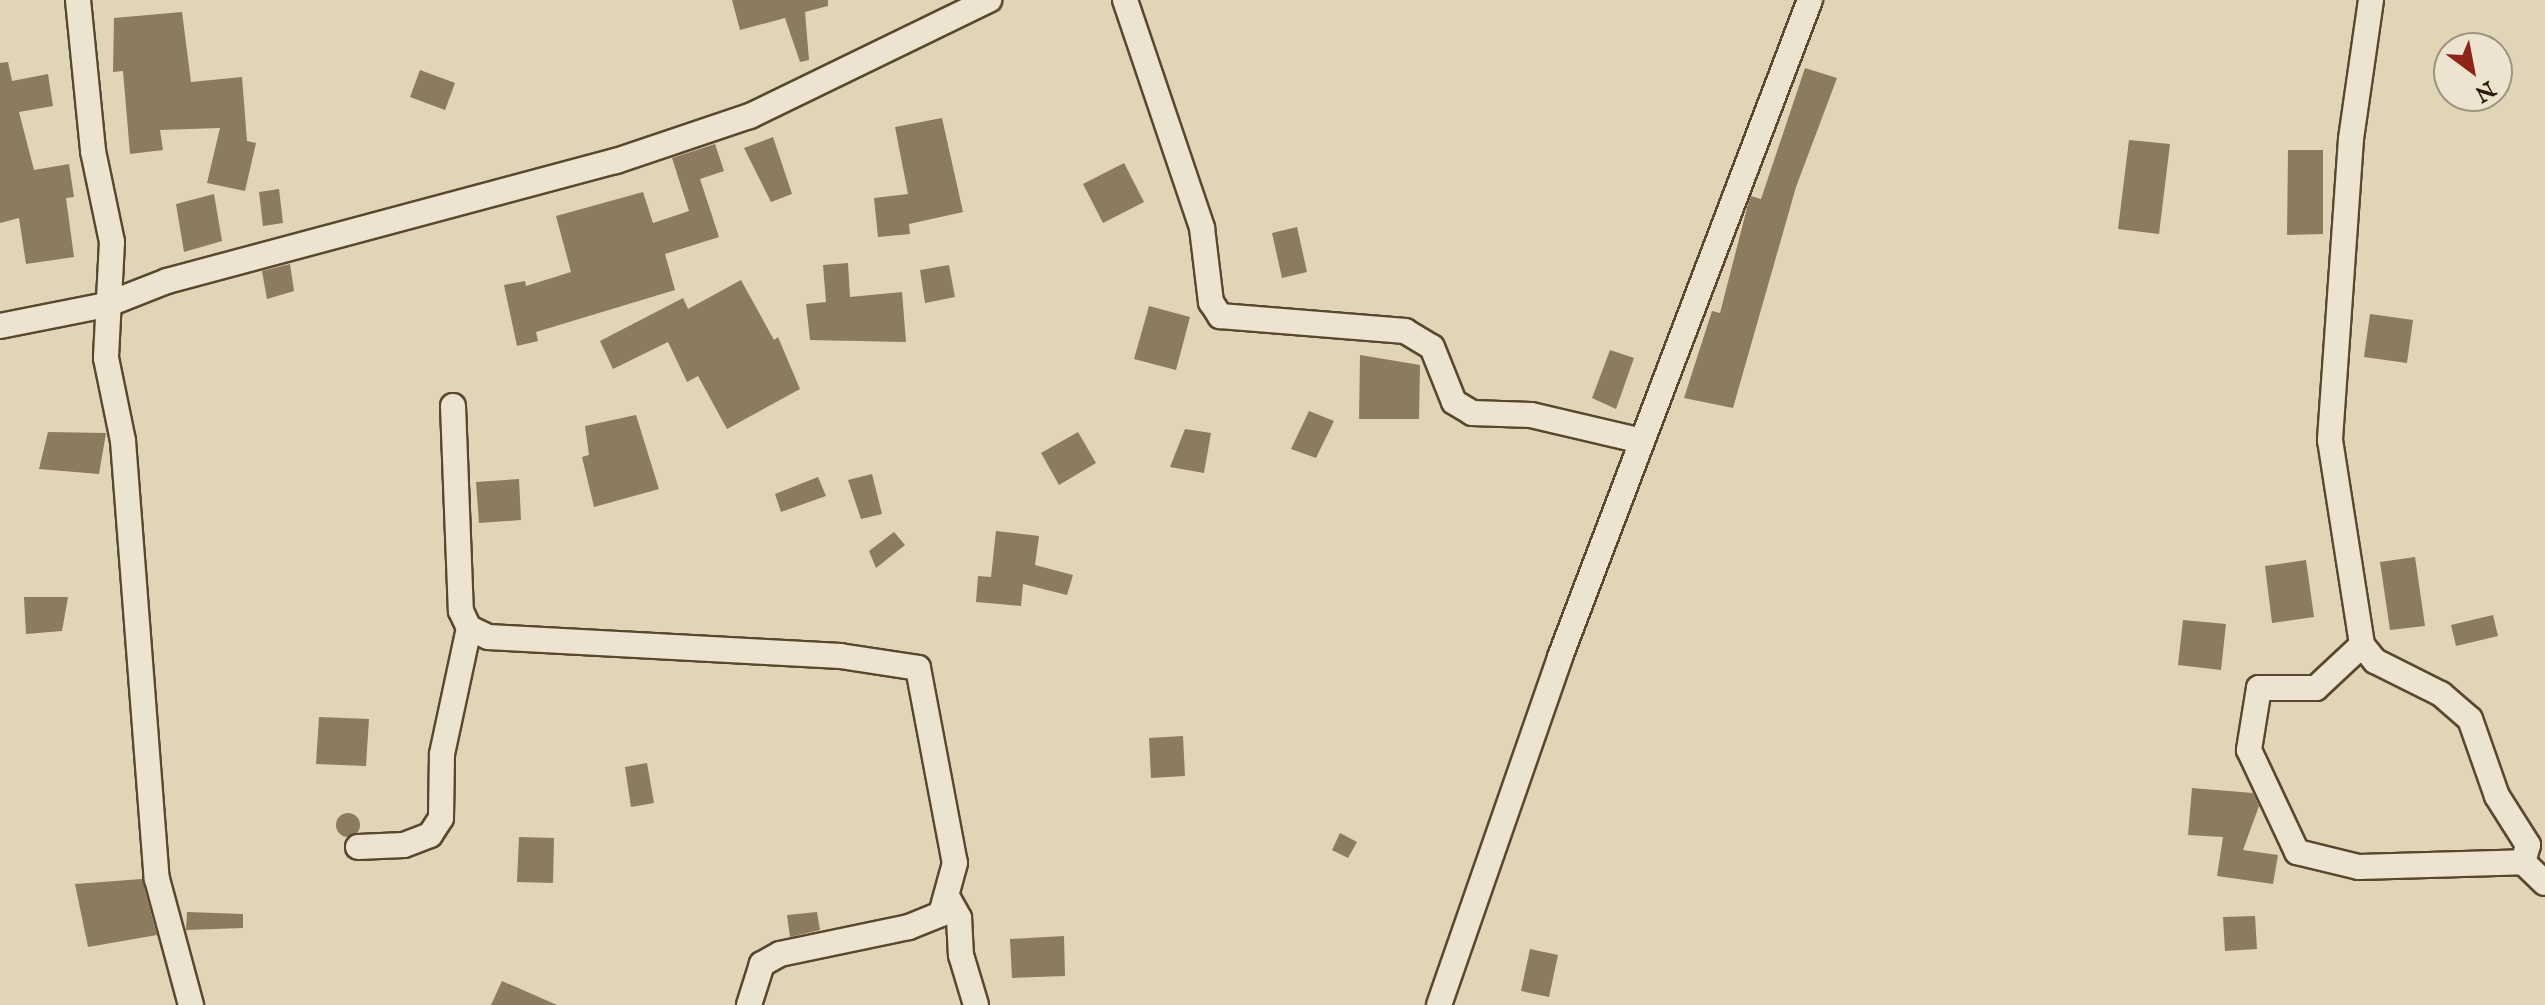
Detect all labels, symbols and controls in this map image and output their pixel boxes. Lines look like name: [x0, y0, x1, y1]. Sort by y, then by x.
north arrow: [2433, 32, 2513, 112]
text: N: [2469, 74, 2500, 108]

